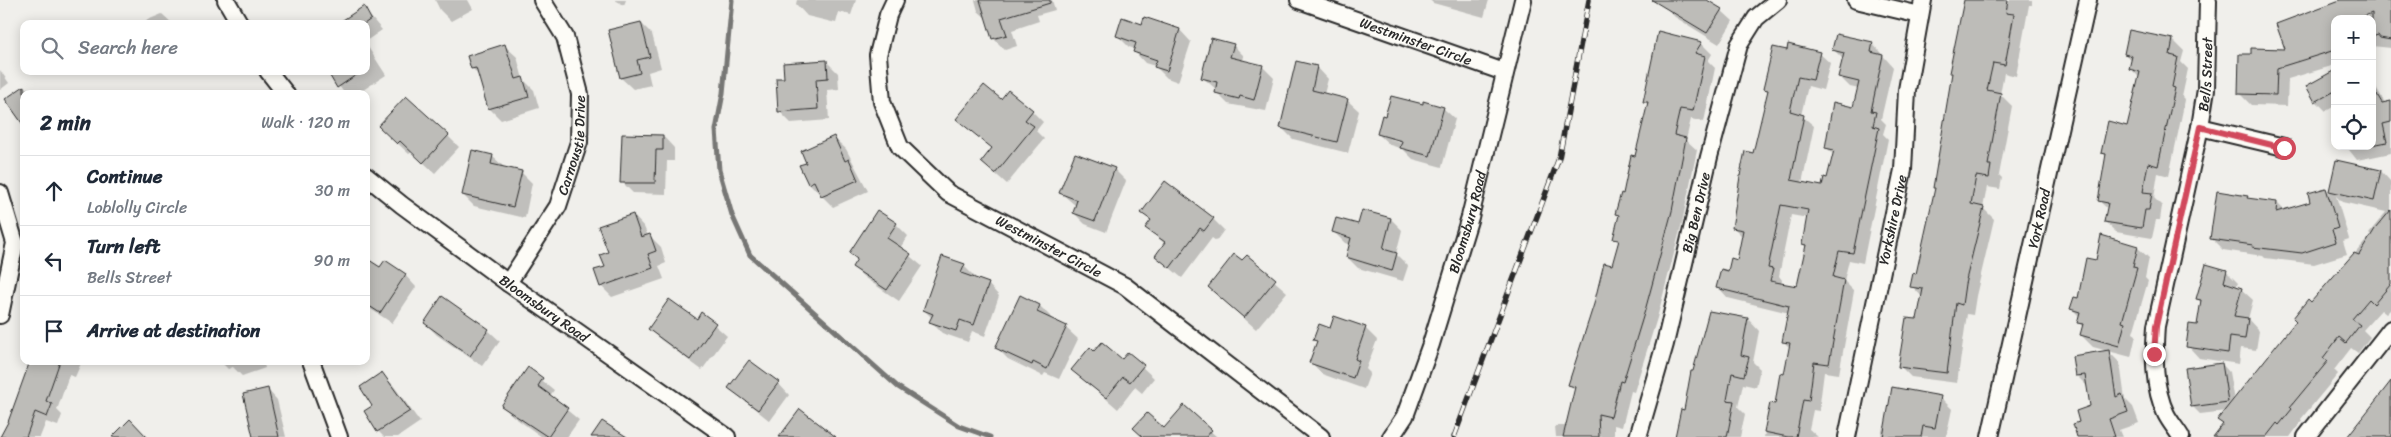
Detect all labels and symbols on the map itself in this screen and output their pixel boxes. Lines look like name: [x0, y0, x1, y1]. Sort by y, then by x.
street label: Westminster Circle: [1356, 10, 1475, 73]
street label: Bells Street: [2191, 36, 2220, 113]
street label: Carnoustie Drive: [550, 95, 593, 198]
route start: [2273, 137, 2296, 160]
street label: Bloomsbury Road: [1441, 167, 1494, 277]
street label: Big Ben Drive: [1675, 170, 1718, 256]
street label: Yorkshire Drive: [1871, 173, 1915, 267]
street label: York Road: [2021, 185, 2059, 251]
street label: Westminster Circle: [991, 208, 1107, 285]
street label: Bloomsbury Road: [493, 268, 595, 350]
route end: [2143, 343, 2166, 366]

